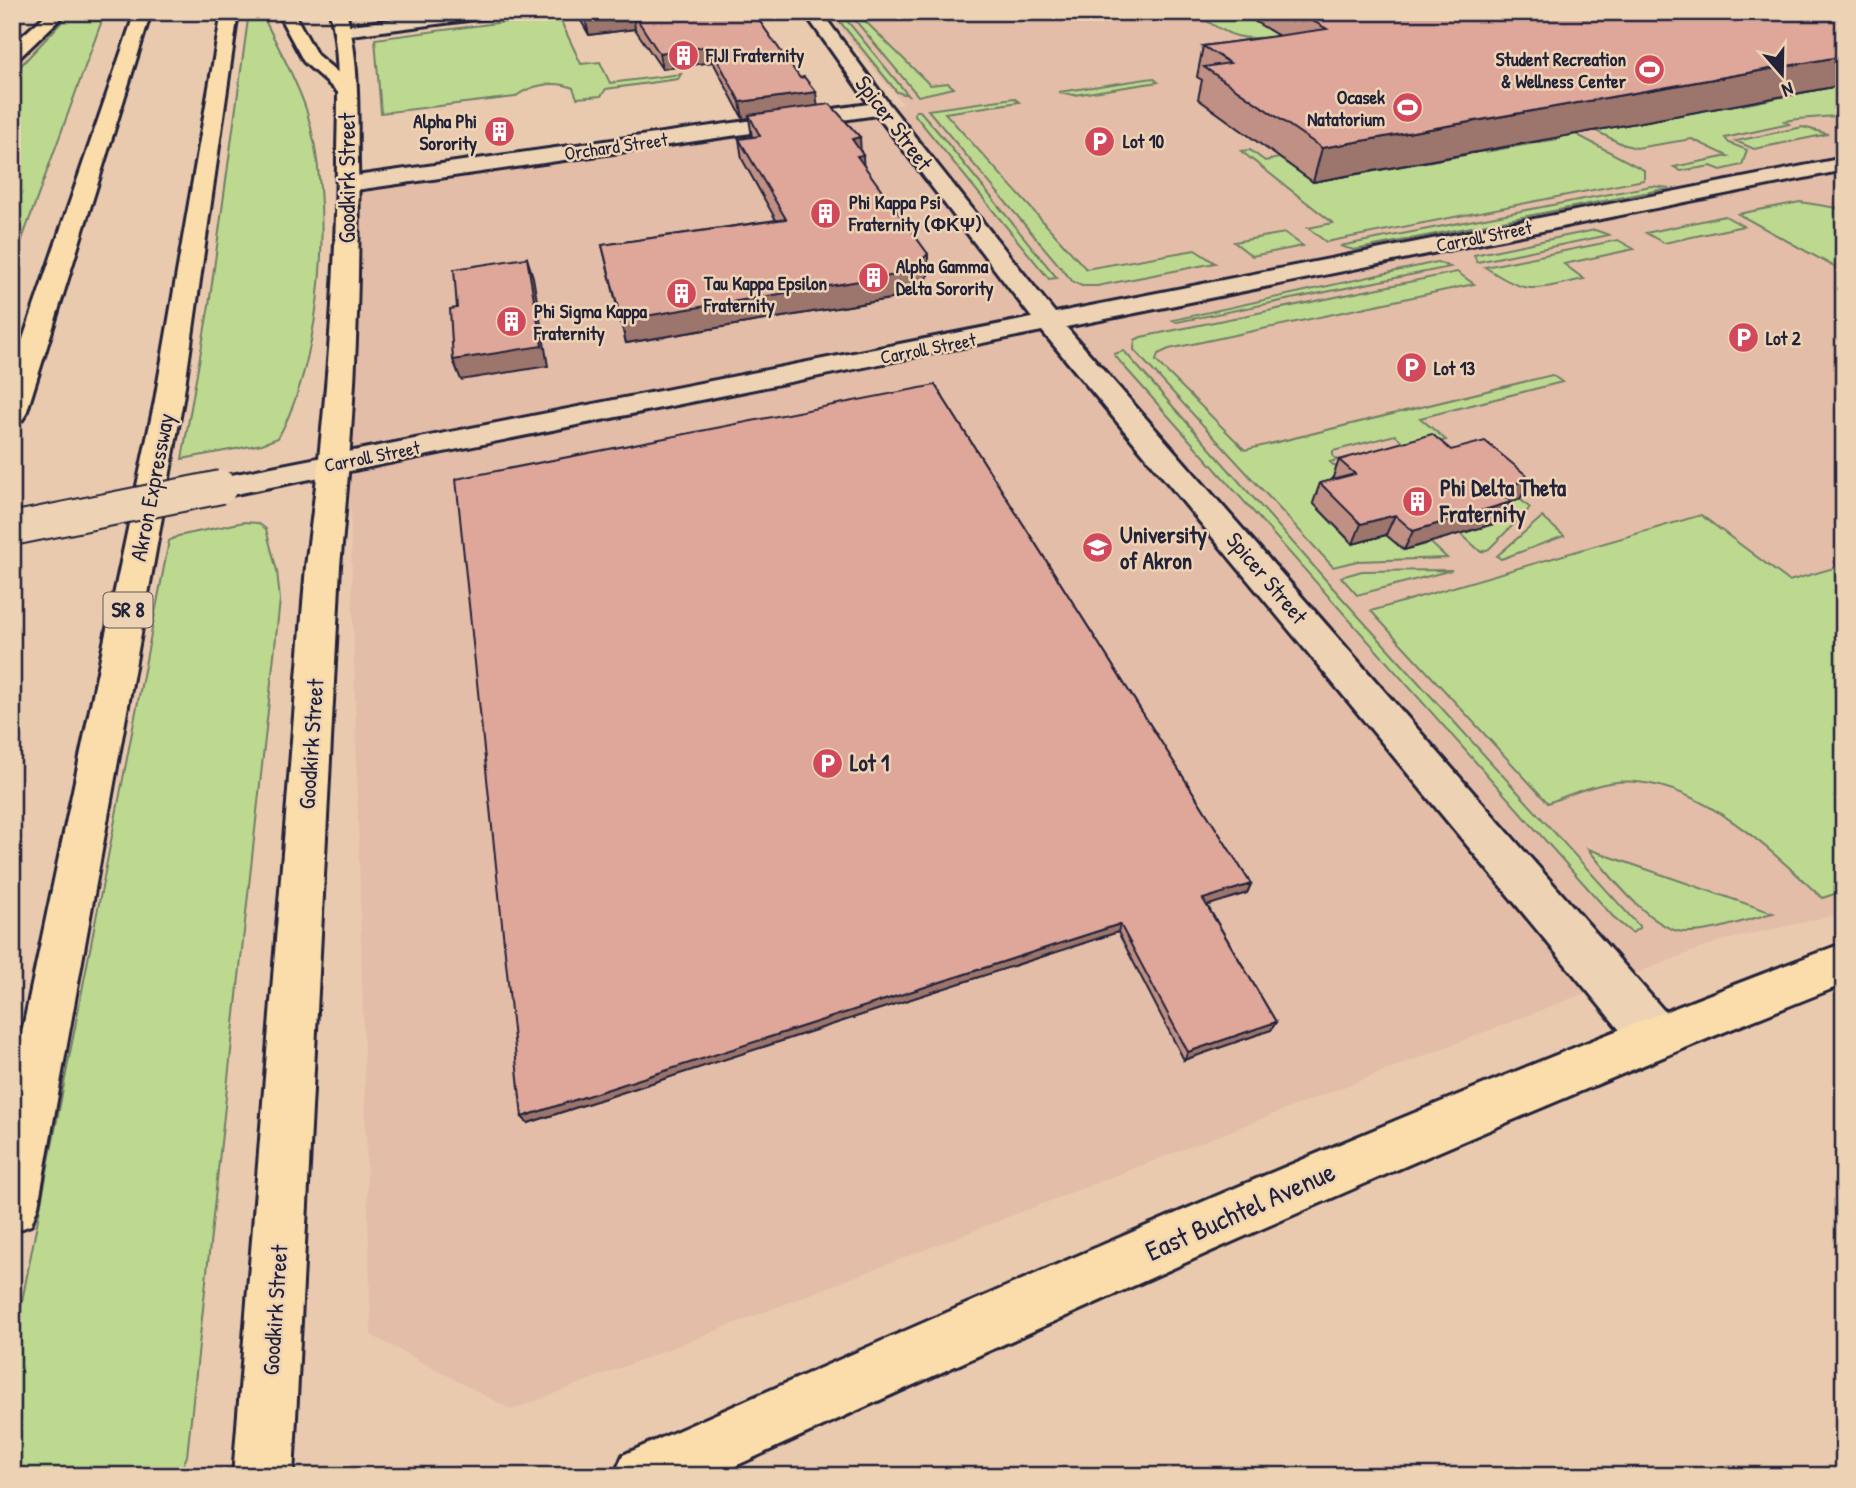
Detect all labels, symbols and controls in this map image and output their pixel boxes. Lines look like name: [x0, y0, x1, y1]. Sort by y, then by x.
building icon: FIJI Fraternity: [666, 38, 700, 72]
north arrow: [1748, 38, 1818, 108]
place label: FIJI Fraternity: [705, 42, 804, 69]
place label: Student Recreation & Wellness Center: [1496, 46, 1627, 94]
sports icon: Student Recreation & Wellness Center: [1632, 53, 1666, 87]
street label: Spicer Street: [849, 69, 941, 177]
text: N: [1779, 76, 1797, 104]
place label: Ocasek Natatorium: [1307, 84, 1385, 132]
sports icon: Ocasek Natatorium: [1391, 91, 1425, 125]
place label: Alpha Phi Sorority: [413, 108, 477, 157]
street label: Goodkirk Street: [331, 112, 362, 243]
building icon: Alpha Phi Sorority: [483, 115, 517, 149]
parking icon: Lot 10: [1083, 124, 1117, 158]
street label: Orchard Street: [563, 126, 670, 166]
place label: Lot 10: [1123, 128, 1165, 154]
place label: Phi Kappa Psi Fraternity (ΦΚΨ): [848, 189, 982, 238]
building icon: Phi Kappa Psi Fraternity (ΦΚΨ): [809, 196, 843, 230]
street label: Carroll Street: [1434, 214, 1535, 258]
place label: Alpha Gamma Delta Sorority: [896, 253, 994, 302]
building icon: Alpha Gamma Delta Sorority: [856, 260, 890, 294]
place label: Tau Kappa Epsilon Fraternity: [703, 270, 828, 319]
building icon: Tau Kappa Epsilon Fraternity: [664, 277, 698, 311]
place label: Phi Sigma Kappa Fraternity: [533, 298, 648, 347]
building icon: Phi Sigma Kappa Fraternity: [494, 305, 528, 339]
parking icon: Lot 2: [1726, 321, 1760, 355]
place label: Lot 2: [1766, 325, 1801, 351]
street label: Carroll Street: [878, 326, 979, 370]
parking icon: Lot 13: [1394, 351, 1428, 385]
place label: Lot 13: [1434, 355, 1476, 381]
street label: Akron Expressway: [122, 410, 181, 563]
street label: Carroll Street: [322, 434, 423, 478]
place label: Phi Delta Theta Fraternity: [1439, 472, 1566, 530]
building icon: Phi Delta Theta Fraternity: [1400, 484, 1434, 518]
place label: University of Akron: [1120, 519, 1207, 576]
street label: Spicer Street: [1220, 525, 1316, 631]
school or university icon: University of Akron: [1080, 531, 1114, 565]
road number: SR 8: [104, 592, 152, 628]
street label: Goodkirk Street: [290, 677, 331, 810]
parking icon: Lot 1: [810, 746, 844, 780]
place label: Lot 1: [850, 747, 889, 778]
street label: East Buchtel Avenue: [1139, 1152, 1341, 1270]
street label: Goodkirk Street: [254, 1243, 295, 1376]

